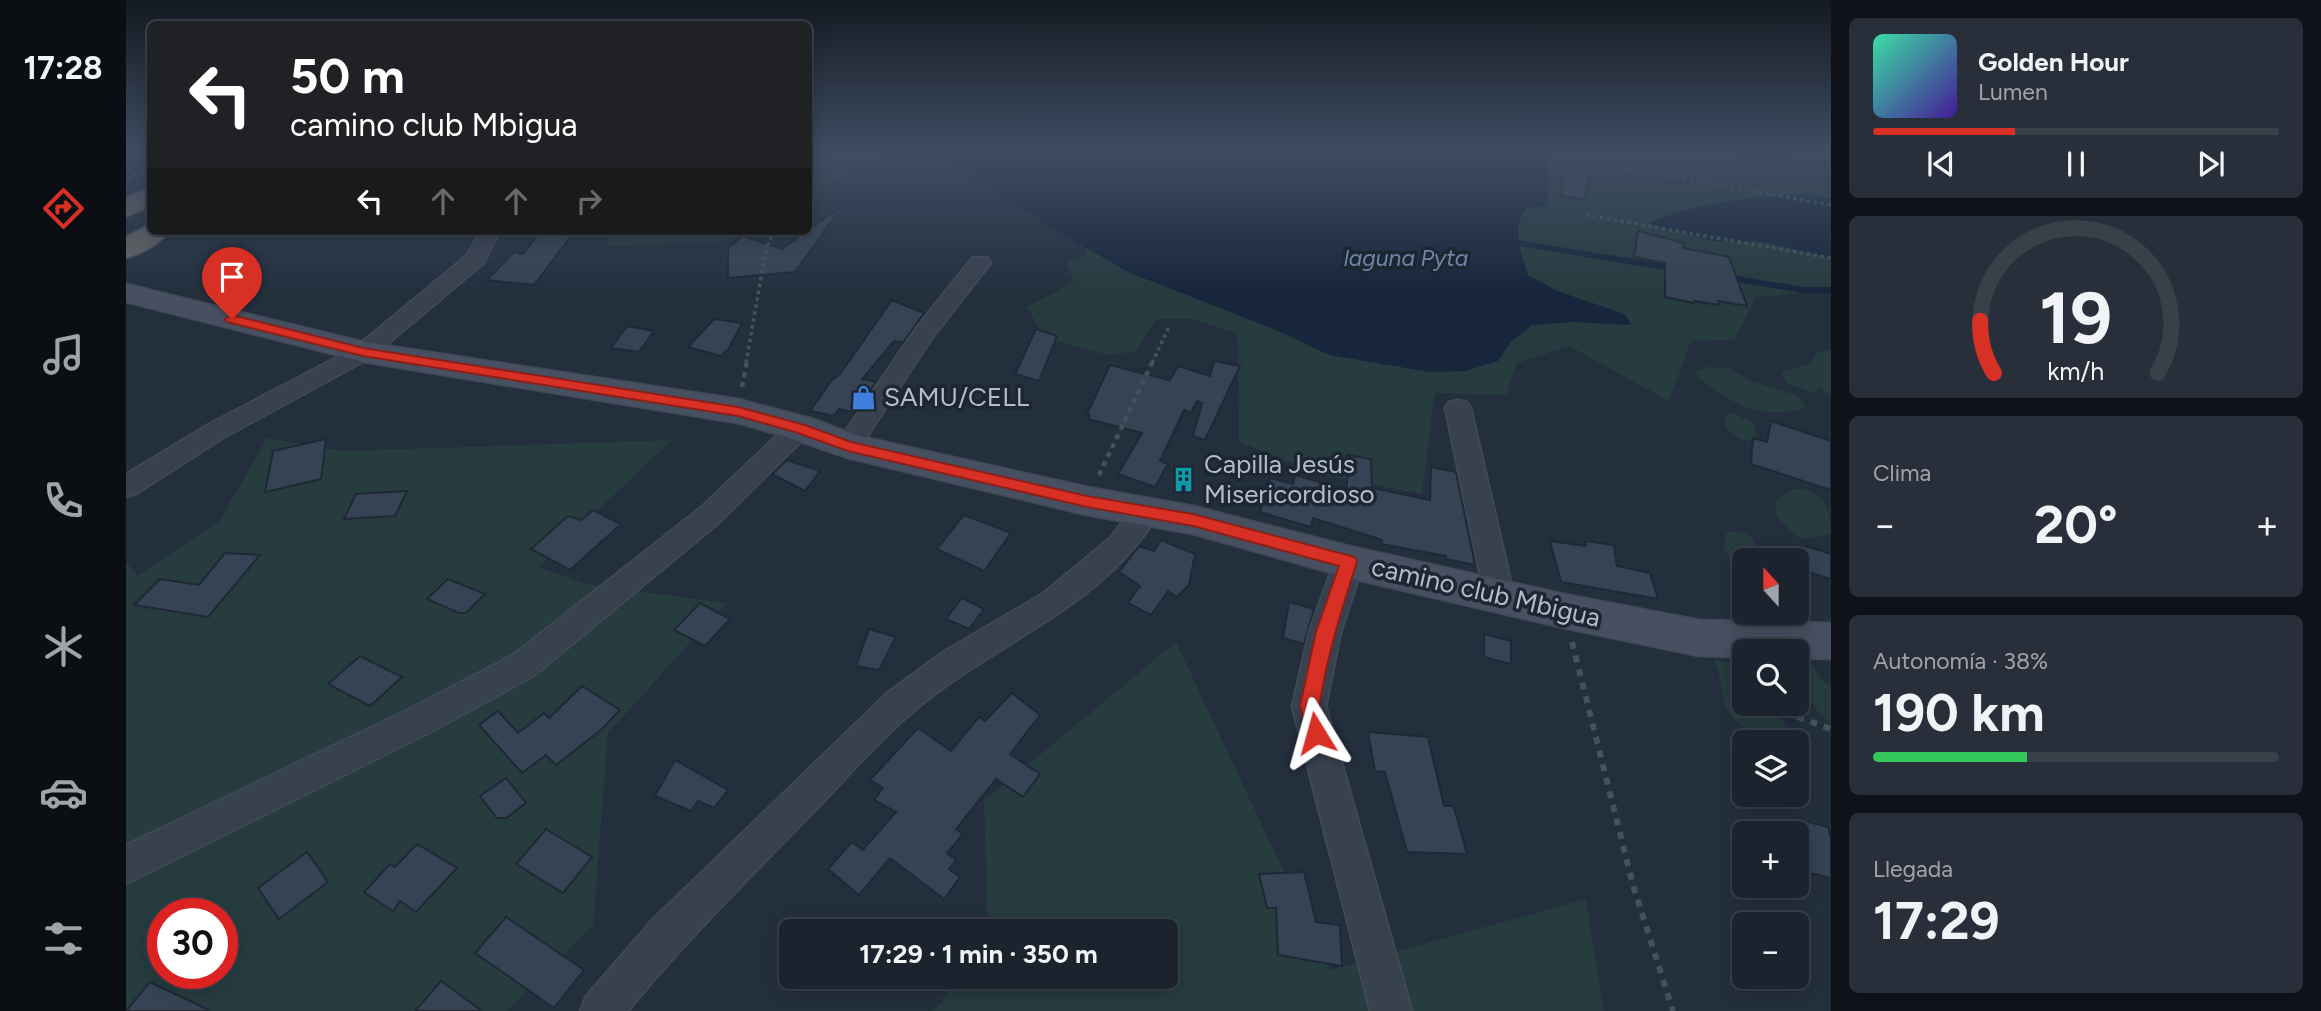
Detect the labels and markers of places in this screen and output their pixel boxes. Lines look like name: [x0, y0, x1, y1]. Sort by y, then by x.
pin: [202, 247, 262, 319]
place label: SAMU/CELL: [884, 381, 1030, 413]
shop icon: SAMU/CELL: [850, 383, 878, 411]
place label: Capilla Jesús Misericordioso: [1204, 448, 1375, 510]
building icon: Capilla Jesús Misericordioso: [1170, 465, 1198, 493]

